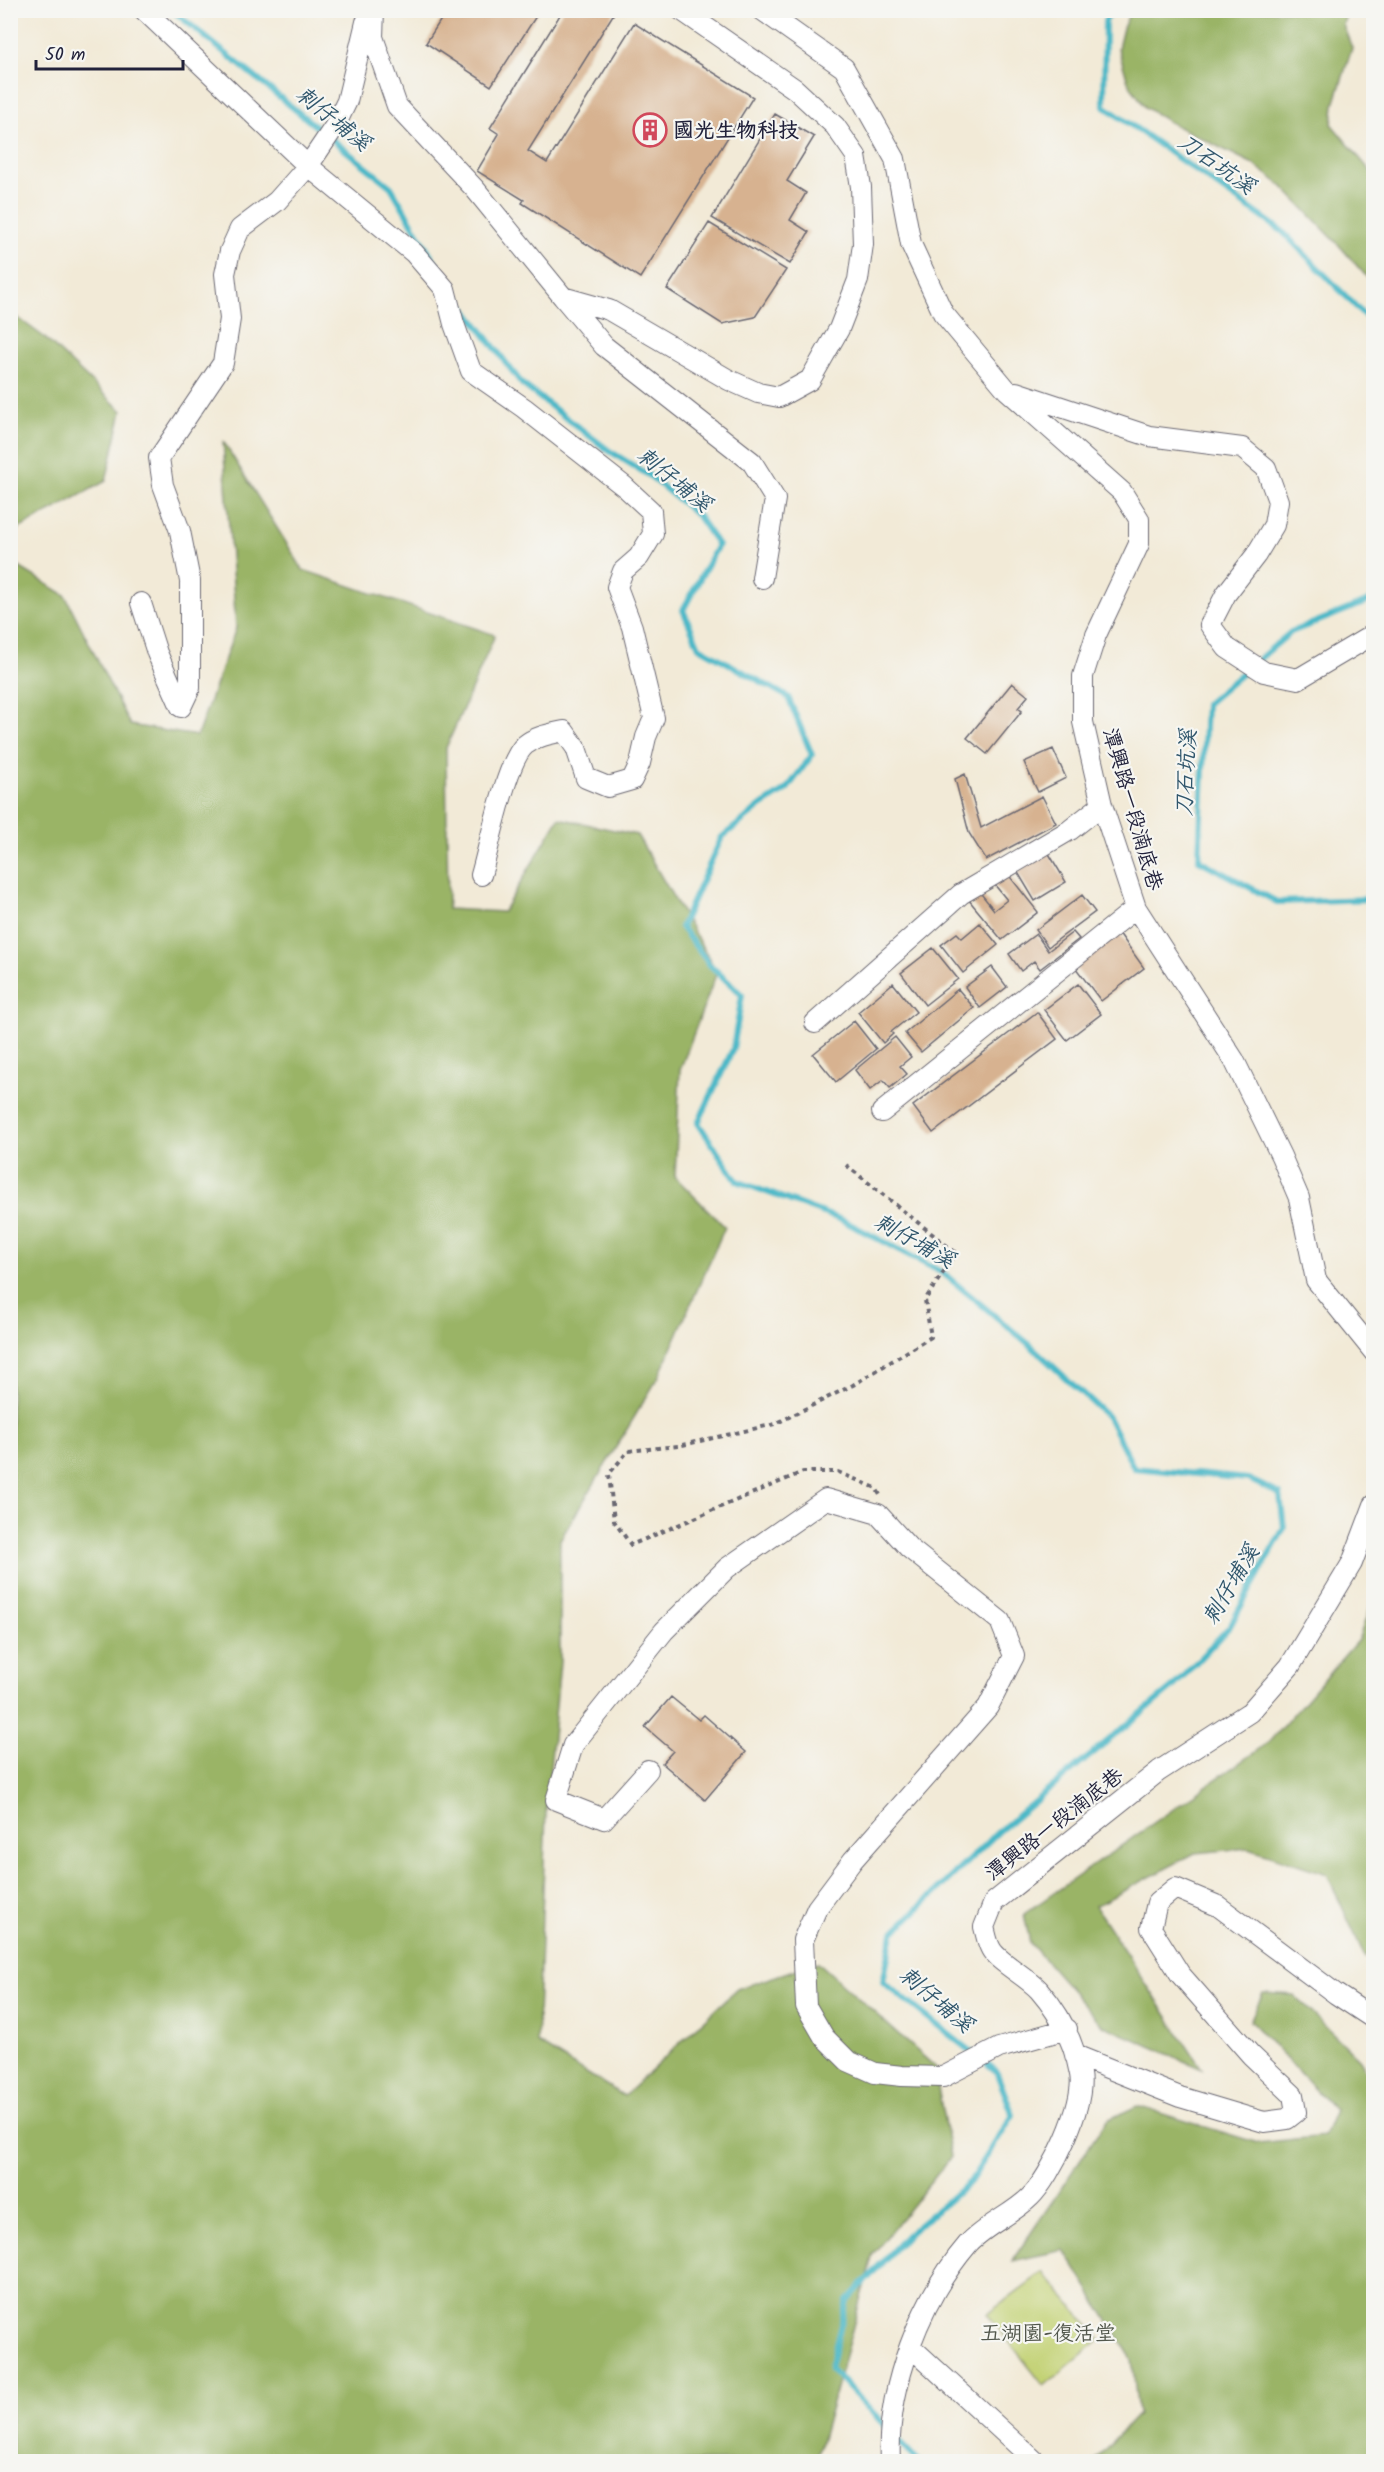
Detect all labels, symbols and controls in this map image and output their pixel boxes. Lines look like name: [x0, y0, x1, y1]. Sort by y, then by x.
scale bar: [36, 33, 183, 71]
text: 50 m: [45, 41, 85, 70]
water label: 刺仔埔溪: [287, 79, 378, 162]
building icon: 國光生物科技: [632, 112, 668, 148]
place label: 國光生物科技: [673, 115, 799, 148]
water label: 刀石坑溪: [1169, 125, 1262, 205]
water label: 刺仔埔溪: [628, 440, 719, 523]
street label: 潭興路一段湳底巷: [1093, 724, 1171, 895]
water label: 刀石坑溪: [1168, 727, 1207, 818]
water label: 刺仔埔溪: [867, 1206, 962, 1279]
water label: 刺仔埔溪: [1194, 1538, 1270, 1632]
street label: 潭興路一段湳底巷: [979, 1760, 1131, 1890]
water label: 刺仔埔溪: [890, 1959, 981, 2043]
park label: 五湖園-復活堂: [980, 2318, 1116, 2351]

